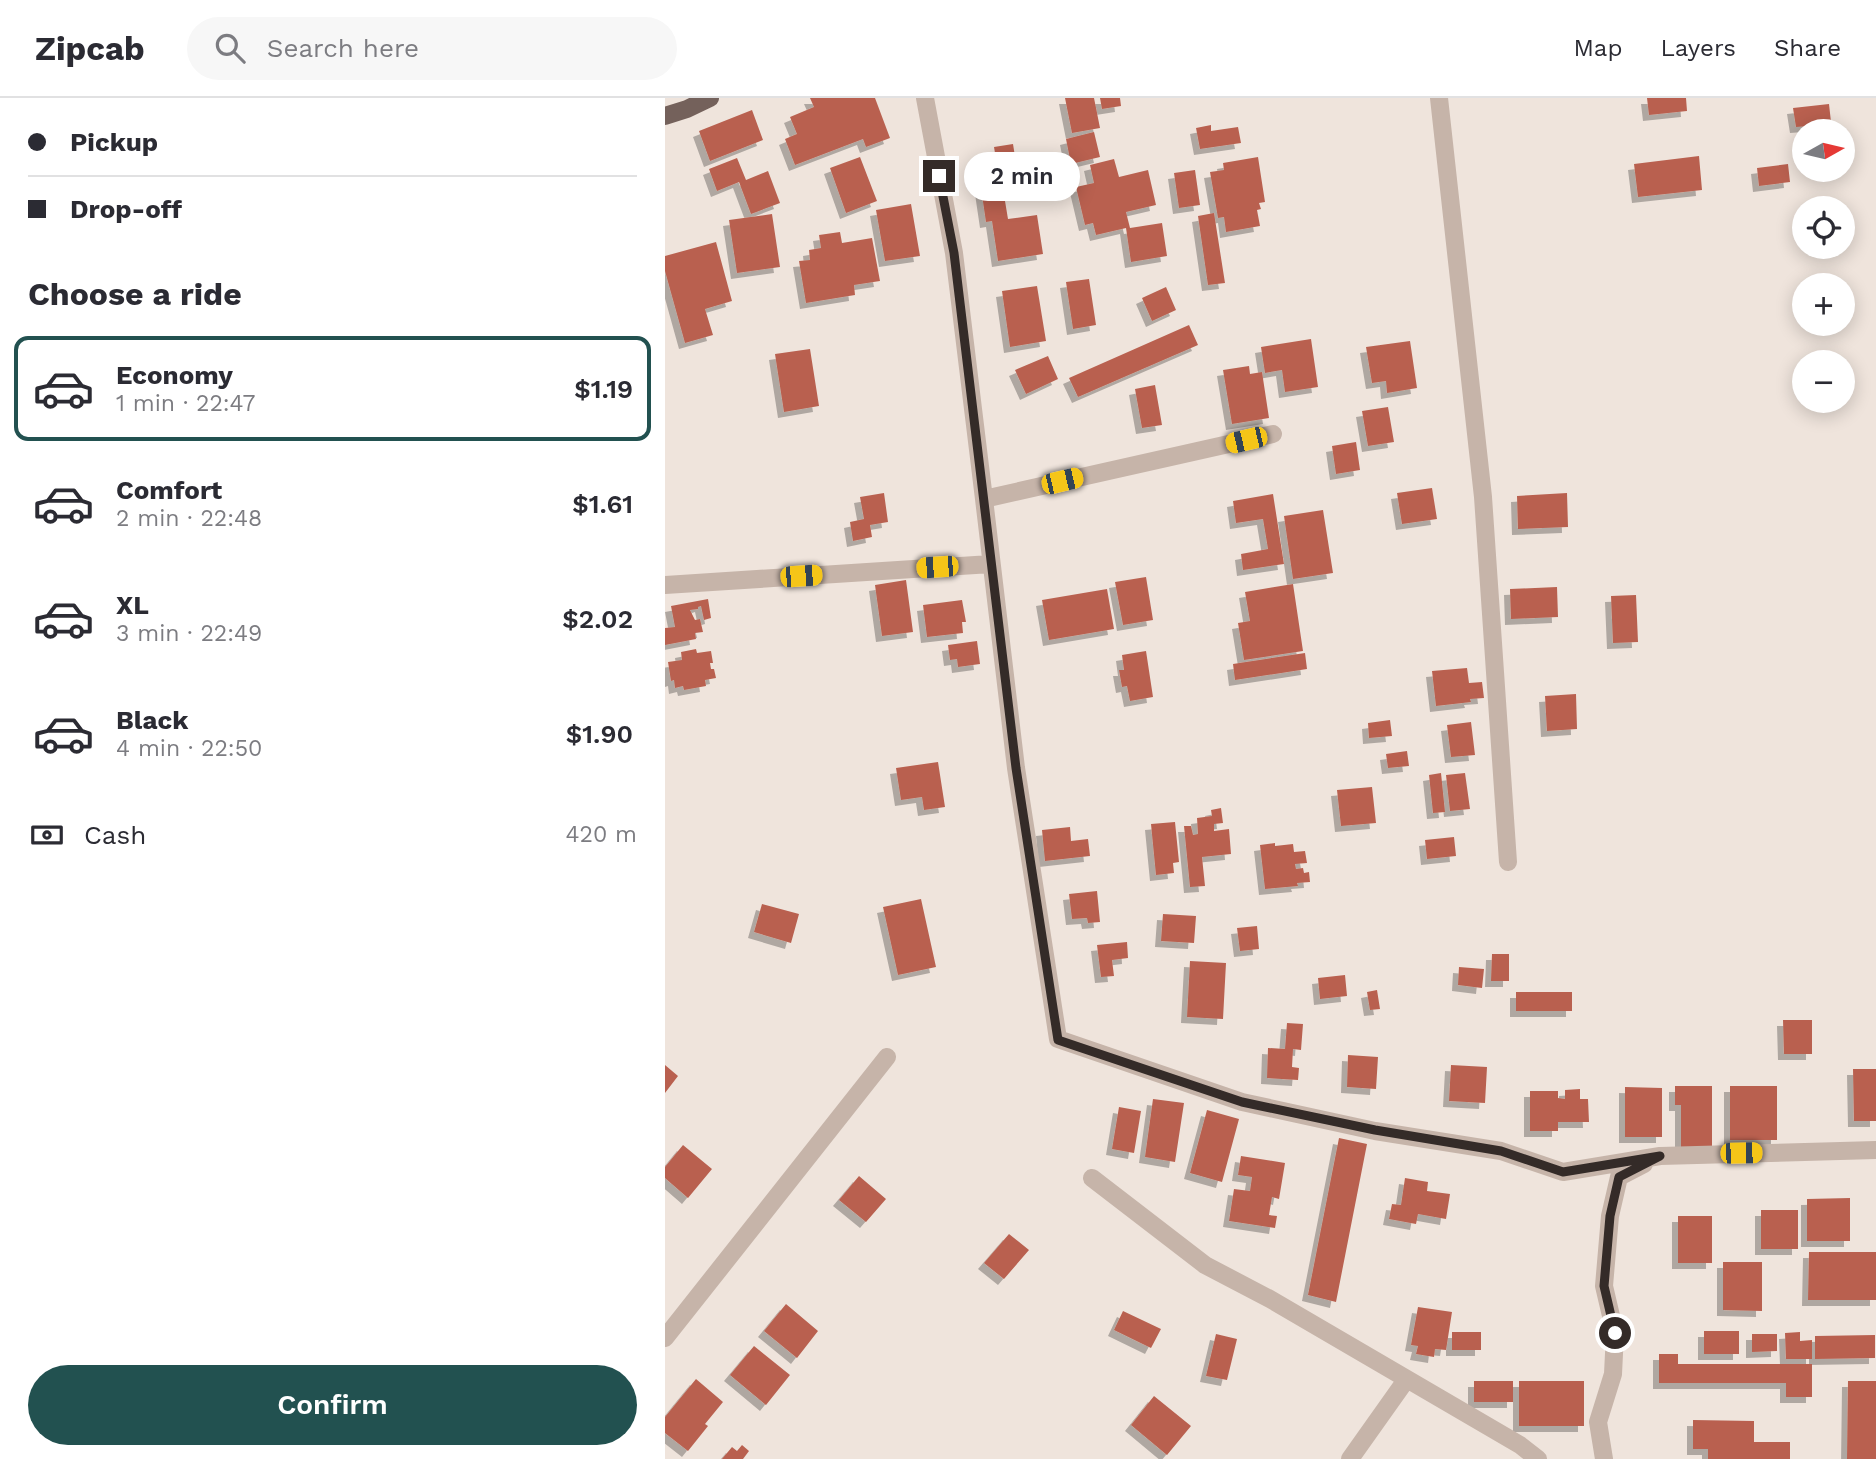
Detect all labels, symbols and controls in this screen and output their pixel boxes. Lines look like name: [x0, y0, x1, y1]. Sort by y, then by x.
search box: [187, 17, 677, 80]
text: Zipcab: [35, 29, 145, 68]
icon: search: [211, 29, 249, 67]
text: Search here: [267, 33, 419, 63]
text: Map: [1574, 34, 1622, 62]
text: Layers: [1660, 34, 1736, 62]
text: Share: [1774, 34, 1841, 62]
north arrow: [1792, 119, 1855, 182]
map controls: [1792, 119, 1855, 413]
text: Pickup: [70, 127, 158, 157]
callout: 2 min: [963, 152, 1079, 200]
route end: [923, 160, 955, 192]
text: 2 min: [990, 163, 1054, 190]
text: Drop-off: [70, 194, 182, 224]
button: locate: [1792, 196, 1855, 259]
button: +: [1792, 273, 1855, 336]
text: Choose a ride: [28, 275, 242, 313]
button: −: [1792, 350, 1855, 413]
icon: car: [32, 357, 95, 420]
text: Economy: [116, 360, 233, 390]
text: $1.19: [574, 374, 633, 404]
text: 1 min · 22:47: [116, 390, 255, 417]
car: [1224, 425, 1269, 455]
car: [1040, 466, 1085, 496]
icon: car: [32, 472, 95, 535]
text: Comfort: [116, 475, 222, 505]
text: $1.61: [572, 489, 633, 519]
text: 2 min · 22:48: [116, 505, 262, 532]
car: [916, 555, 959, 579]
car: [780, 564, 823, 588]
icon: car: [32, 587, 95, 650]
text: XL: [116, 590, 149, 620]
text: $2.02: [562, 604, 633, 634]
text: 3 min · 22:49: [116, 620, 262, 647]
icon: car: [32, 702, 95, 765]
text: Black: [116, 705, 188, 735]
text: $1.90: [566, 719, 633, 749]
text: 4 min · 22:50: [116, 735, 262, 762]
icon: cash: [28, 816, 66, 854]
text: Cash: [84, 820, 146, 850]
text: 420 m: [565, 821, 637, 848]
car: [1720, 1142, 1763, 1164]
route start: [1599, 1317, 1631, 1349]
button: Confirm: [28, 1365, 637, 1445]

